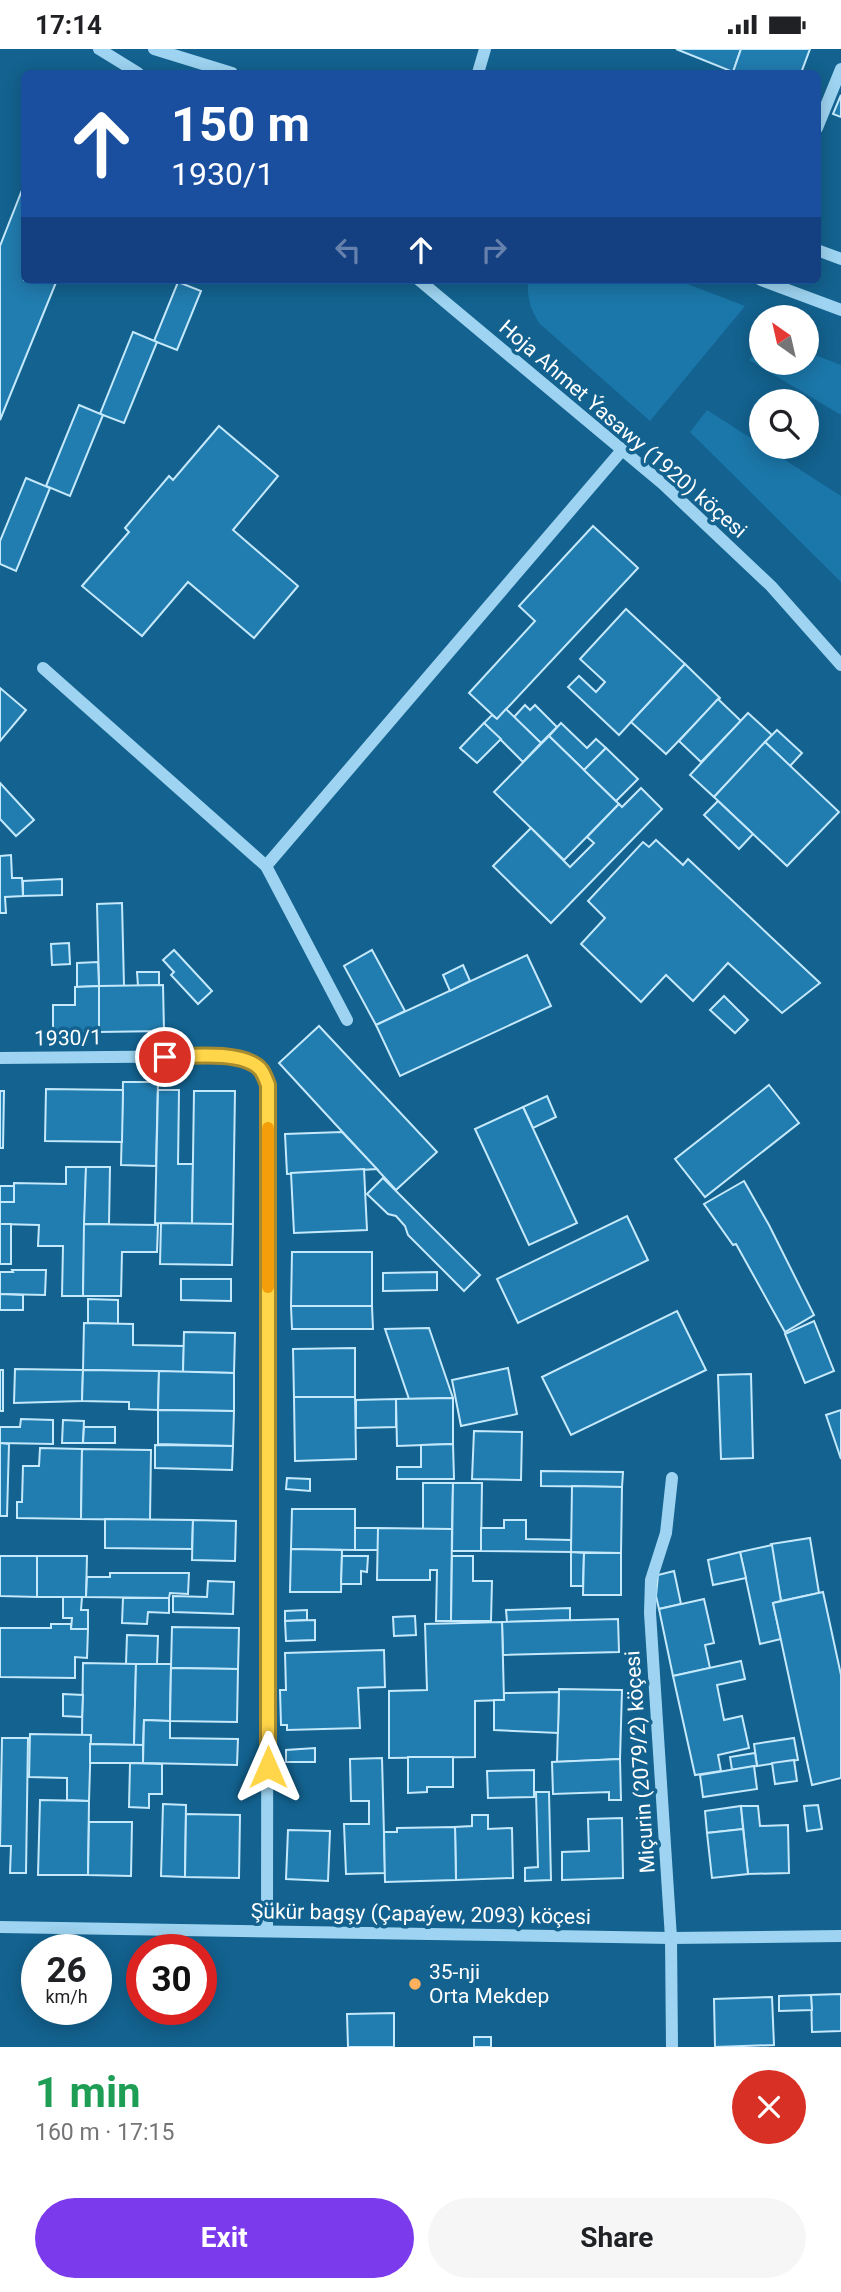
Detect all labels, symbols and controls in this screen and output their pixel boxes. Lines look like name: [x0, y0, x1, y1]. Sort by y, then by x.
text: 17:14: [35, 10, 102, 40]
text: 150 m: [171, 96, 310, 153]
icon: ahead: [56, 98, 147, 189]
text: 1930/1: [171, 155, 274, 193]
icon: left: [329, 231, 367, 269]
icon: ahead: [402, 231, 440, 269]
icon: right: [475, 231, 513, 269]
north arrow: [749, 305, 819, 375]
map controls: [749, 305, 819, 459]
street label: Hoja Ahmet Ýasawy (1920) köçesi: [495, 315, 751, 543]
button: search: [749, 389, 819, 459]
street label: 1930/1: [34, 1025, 102, 1051]
pin: [135, 1027, 195, 1087]
icon: arrive: [146, 1038, 184, 1076]
street label: Miçurin (2079/2) köçesi: [620, 1650, 660, 1874]
position arrow: [231, 1730, 305, 1804]
street label: Şükür bagşy (Çapaýew, 2093) köçesi: [251, 1899, 591, 1929]
speed limit sign: 30: [126, 1934, 217, 2025]
text: 26: [46, 1950, 87, 1991]
place label: 35-nji Orta Mekdep: [429, 1960, 549, 2008]
marker: 35-nji Orta Mekdep: [407, 1976, 423, 1992]
text: km/h: [45, 1986, 88, 2007]
text: 1 min: [35, 2068, 141, 2117]
button: close: [732, 2070, 806, 2144]
text: 160 m · 17:15: [35, 2119, 174, 2146]
button: Exit: [35, 2198, 414, 2278]
button: Share: [428, 2198, 806, 2278]

